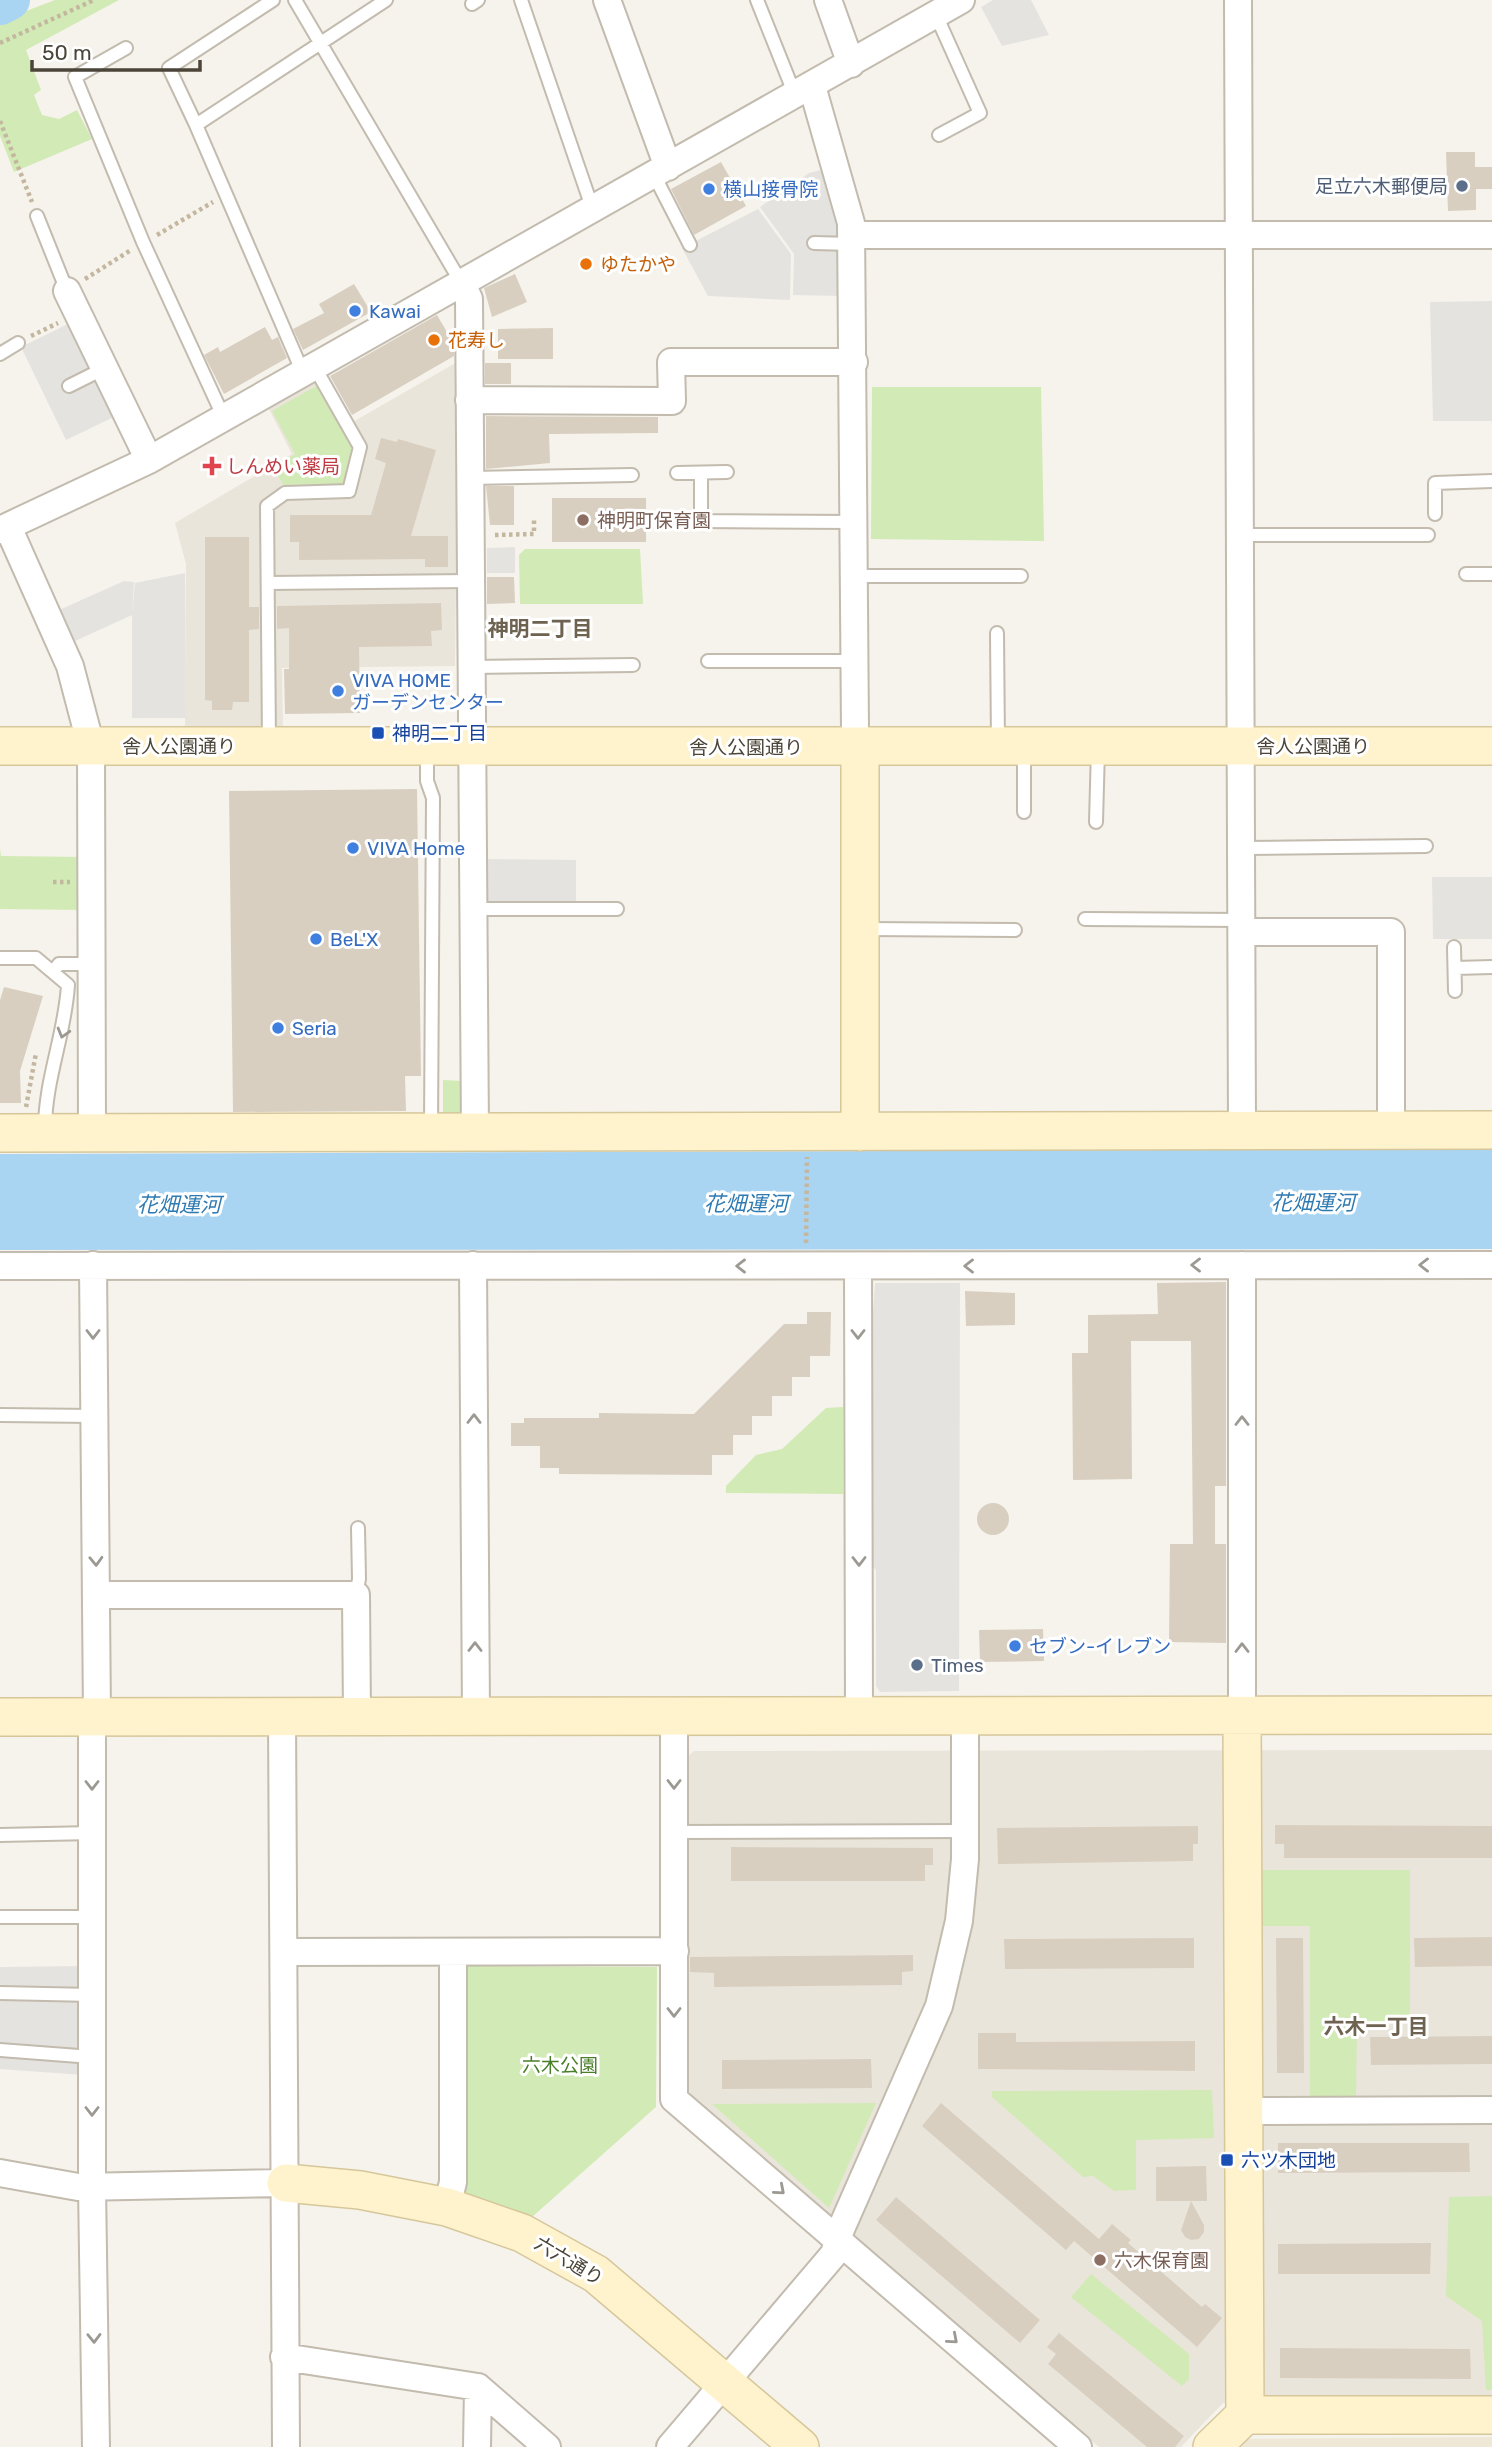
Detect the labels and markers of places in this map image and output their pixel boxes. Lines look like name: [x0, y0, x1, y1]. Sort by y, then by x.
place label: 足立六木郵便局: [1315, 175, 1448, 198]
place label: 横山接骨院: [723, 178, 818, 201]
marker: 足立六木郵便局: [1454, 178, 1470, 194]
marker: 横山接骨院: [701, 181, 717, 197]
place label: ゆたかや: [600, 253, 676, 276]
marker: ゆたかや: [578, 256, 594, 272]
place label: Kawai: [369, 300, 421, 323]
marker: Kawai: [347, 303, 363, 319]
place label: 花寿し: [448, 329, 505, 352]
marker: 花寿し: [426, 332, 442, 348]
place label: しんめい薬局: [226, 455, 340, 478]
marker: しんめい薬局: [204, 458, 220, 474]
place label: 神明町保育園: [597, 509, 711, 532]
marker: 神明町保育園: [575, 512, 591, 528]
place label: VIVA HOME ガーデンセンター: [352, 669, 504, 714]
marker: VIVA HOME ガーデンセンター: [330, 683, 346, 699]
place label: 神明二丁目: [392, 722, 487, 745]
marker: 神明二丁目: [370, 725, 386, 741]
place label: VIVA Home: [367, 837, 465, 860]
marker: VIVA Home: [345, 840, 361, 856]
place label: BeL'X: [330, 928, 378, 951]
marker: BeL'X: [308, 931, 324, 947]
place label: Seria: [292, 1017, 337, 1040]
marker: Seria: [270, 1020, 286, 1036]
place label: セブン-イレブン: [1029, 1635, 1171, 1658]
marker: セブン-イレブン: [1007, 1638, 1023, 1654]
place label: Times: [931, 1654, 984, 1677]
marker: Times: [909, 1657, 925, 1673]
place label: 六ツ木団地: [1241, 2149, 1336, 2172]
marker: 六ツ木団地: [1219, 2152, 1235, 2168]
place label: 六木保育園: [1114, 2249, 1209, 2272]
marker: 六木保育園: [1092, 2252, 1108, 2268]

